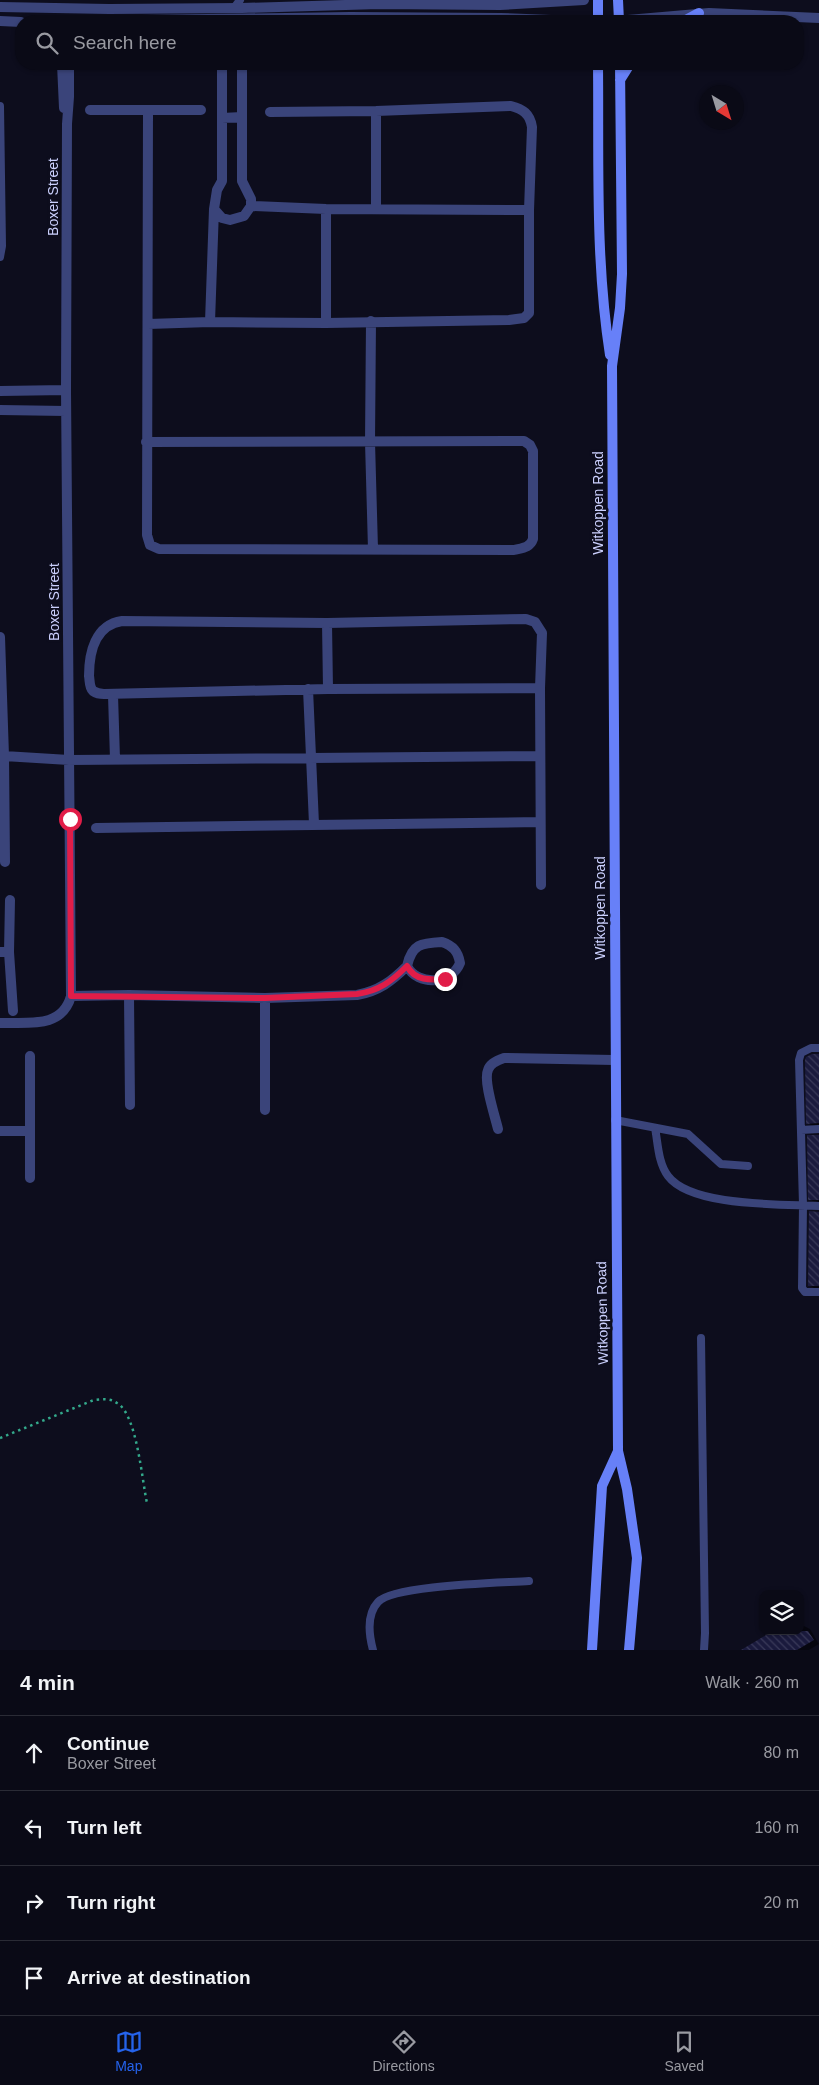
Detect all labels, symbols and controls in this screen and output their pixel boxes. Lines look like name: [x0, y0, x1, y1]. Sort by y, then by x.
search box: [15, 15, 804, 70]
icon: search: [33, 29, 61, 57]
text: Search here: [73, 32, 177, 53]
north arrow: [699, 85, 744, 130]
street label: Boxer Street: [45, 158, 61, 236]
street label: Witkoppen Road: [590, 451, 606, 555]
street label: Boxer Street: [46, 563, 62, 641]
route start: [59, 808, 82, 831]
street label: Witkoppen Road: [592, 856, 608, 960]
route end: [434, 968, 457, 991]
street label: Witkoppen Road: [593, 1261, 611, 1365]
map controls: [759, 1590, 804, 1635]
button: layers: [759, 1590, 804, 1635]
text: 4 min: [20, 1671, 75, 1694]
text: Walk · 260 m: [705, 1674, 799, 1691]
text: Continue: [67, 1733, 149, 1754]
icon: ahead: [20, 1739, 48, 1767]
text: 80 m: [763, 1744, 799, 1761]
text: Boxer Street: [67, 1755, 156, 1772]
icon: left: [20, 1814, 48, 1842]
text: Turn left: [67, 1817, 142, 1838]
text: 160 m: [755, 1819, 799, 1836]
icon: right: [20, 1889, 48, 1917]
text: Turn right: [67, 1892, 155, 1913]
text: 20 m: [763, 1894, 799, 1911]
icon: arrive: [20, 1964, 48, 1992]
text: Arrive at destination: [67, 1967, 251, 1988]
tab: Map: [115, 2028, 143, 2074]
tab: Directions: [373, 2028, 435, 2074]
tab: Saved: [664, 2028, 704, 2074]

